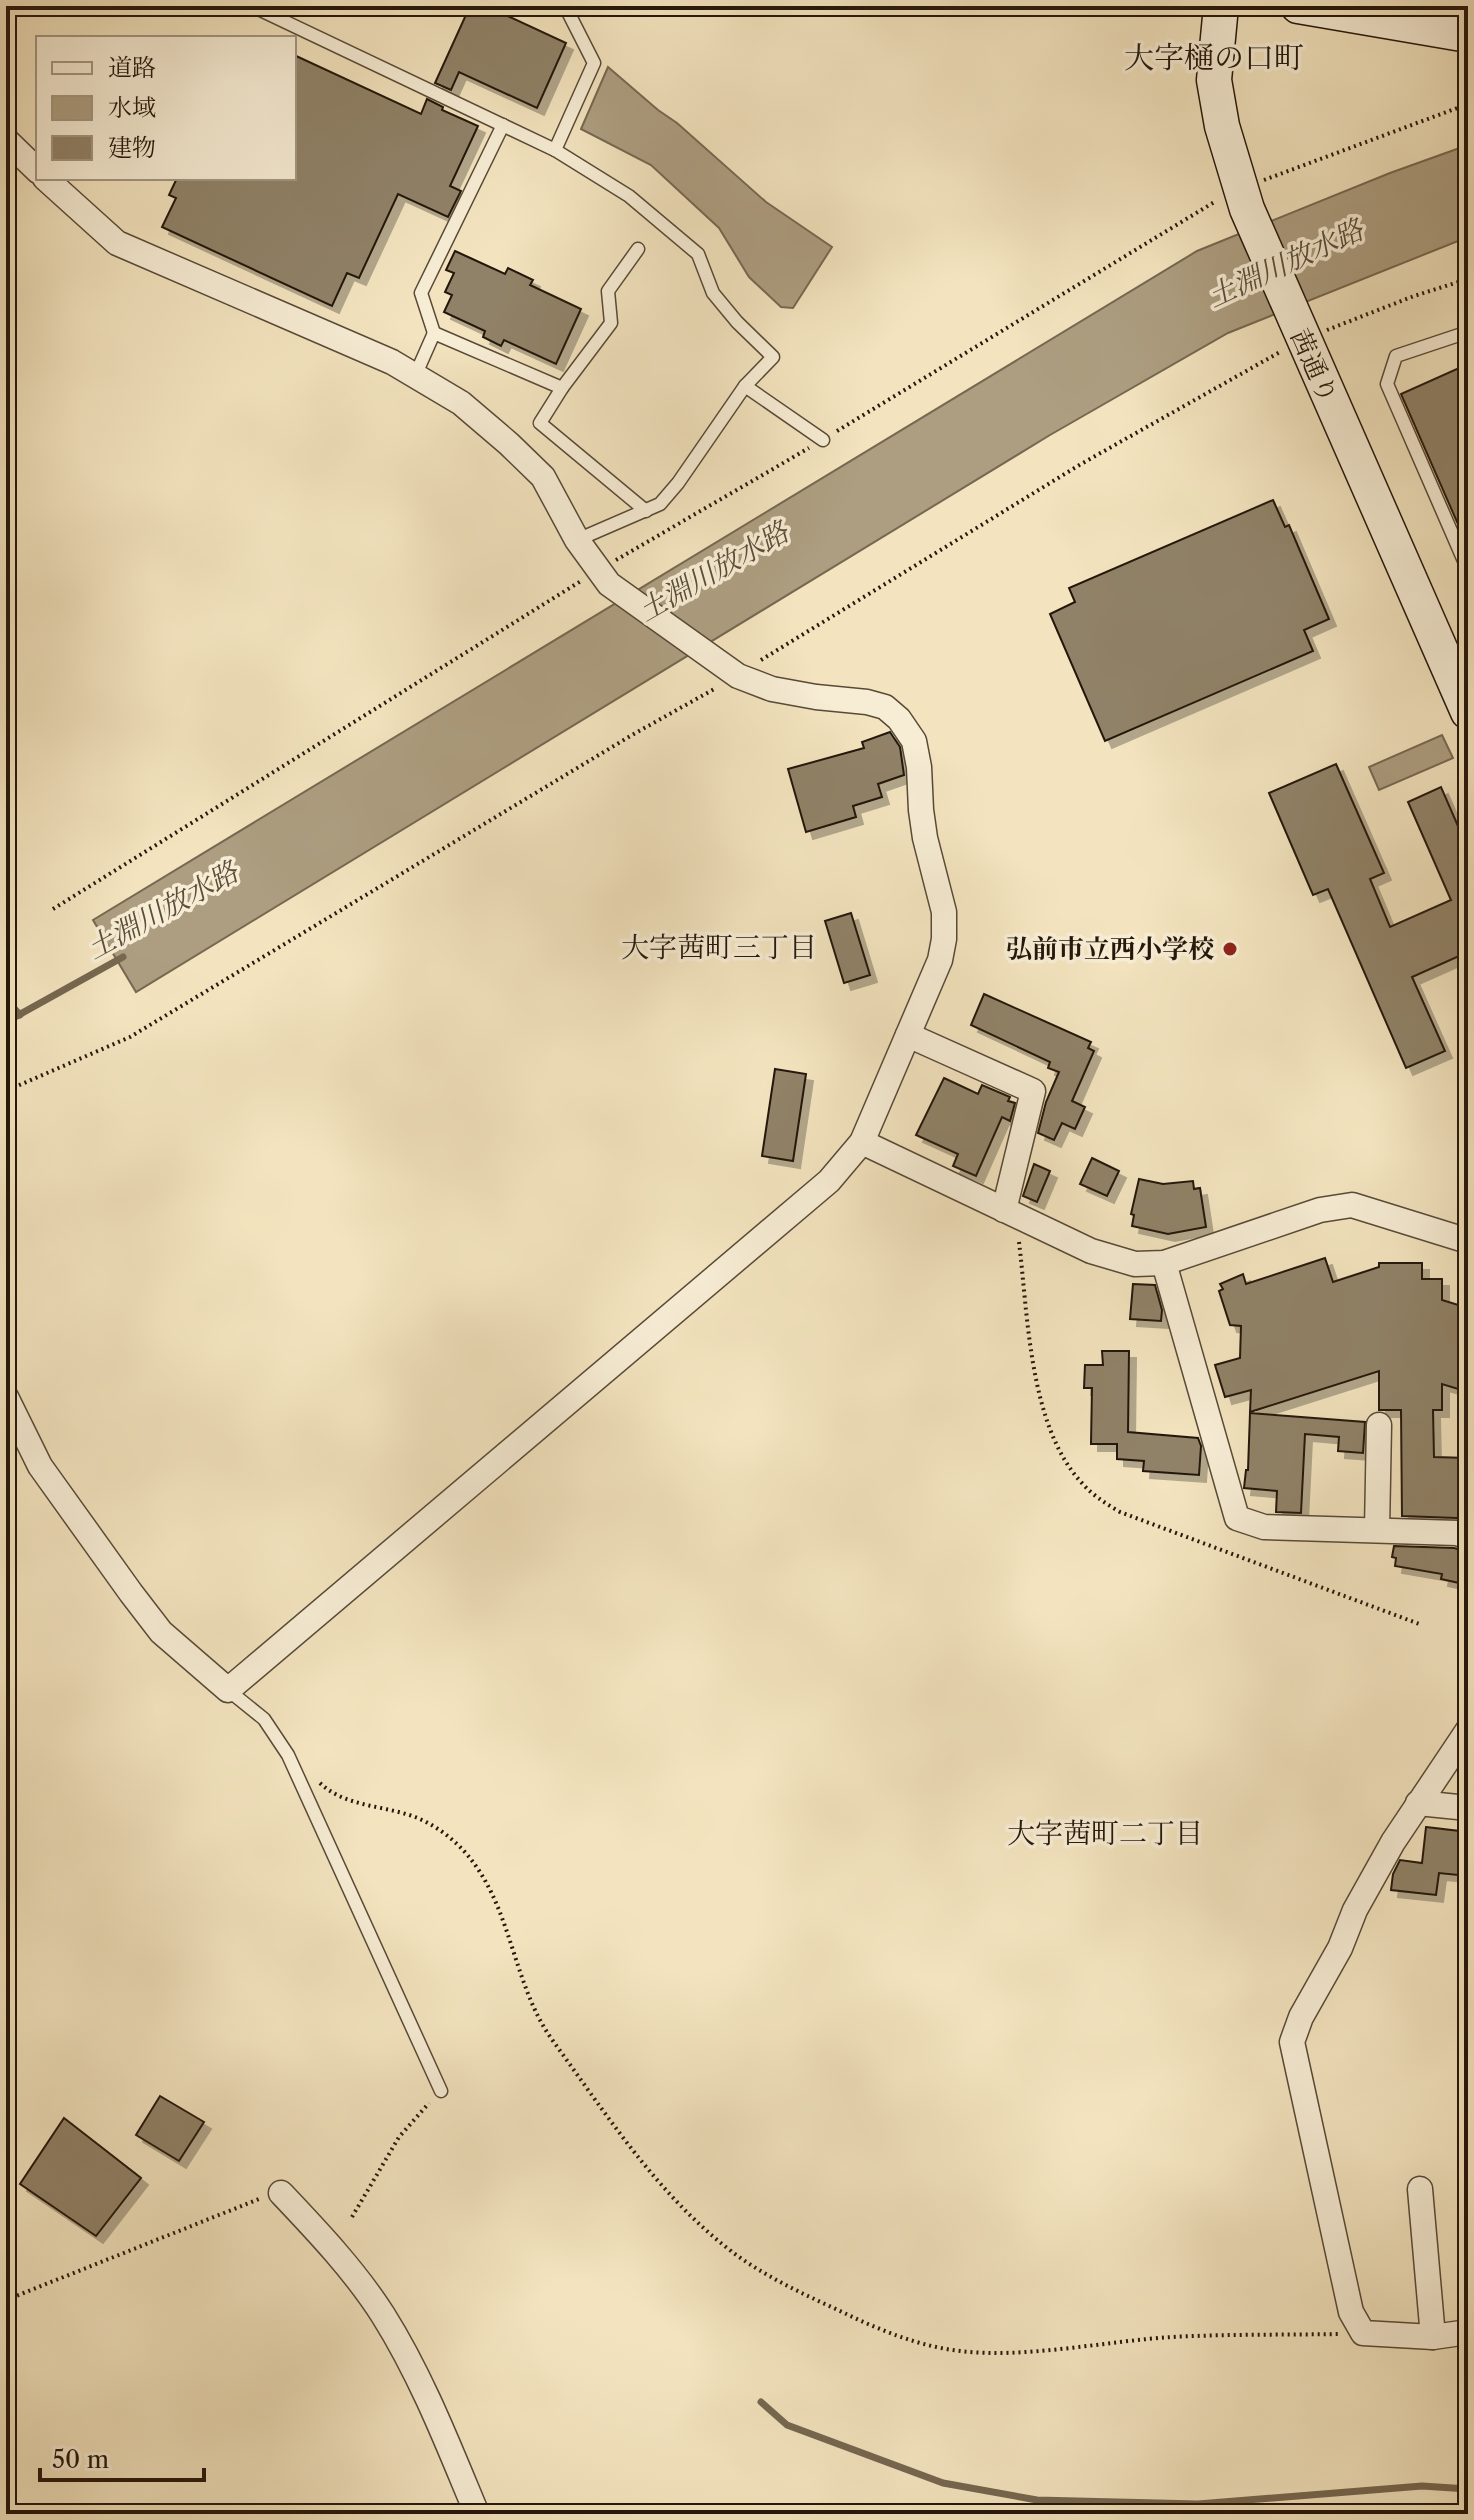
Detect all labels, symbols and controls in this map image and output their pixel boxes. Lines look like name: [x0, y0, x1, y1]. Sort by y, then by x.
legend: [36, 36, 296, 180]
district label: 大字樋の口町: [1124, 39, 1304, 76]
text: 道路: [108, 53, 156, 82]
text: 水域: [108, 93, 156, 122]
text: 建物: [108, 133, 156, 162]
water label: 土淵川放水路: [1202, 211, 1370, 314]
street label: 茜通り: [1284, 324, 1344, 408]
water label: 土淵川放水路: [632, 513, 796, 628]
water label: 土淵川放水路: [80, 853, 245, 966]
district label: 大字茜町三丁目: [621, 930, 817, 964]
place label: 弘前市立西小学校: [1006, 933, 1214, 965]
marker: 弘前市立西小学校: [1221, 940, 1239, 958]
district label: 大字茜町二丁目: [1007, 1816, 1203, 1850]
scale bar: [40, 2432, 204, 2482]
text: 50 m: [52, 2445, 109, 2474]

